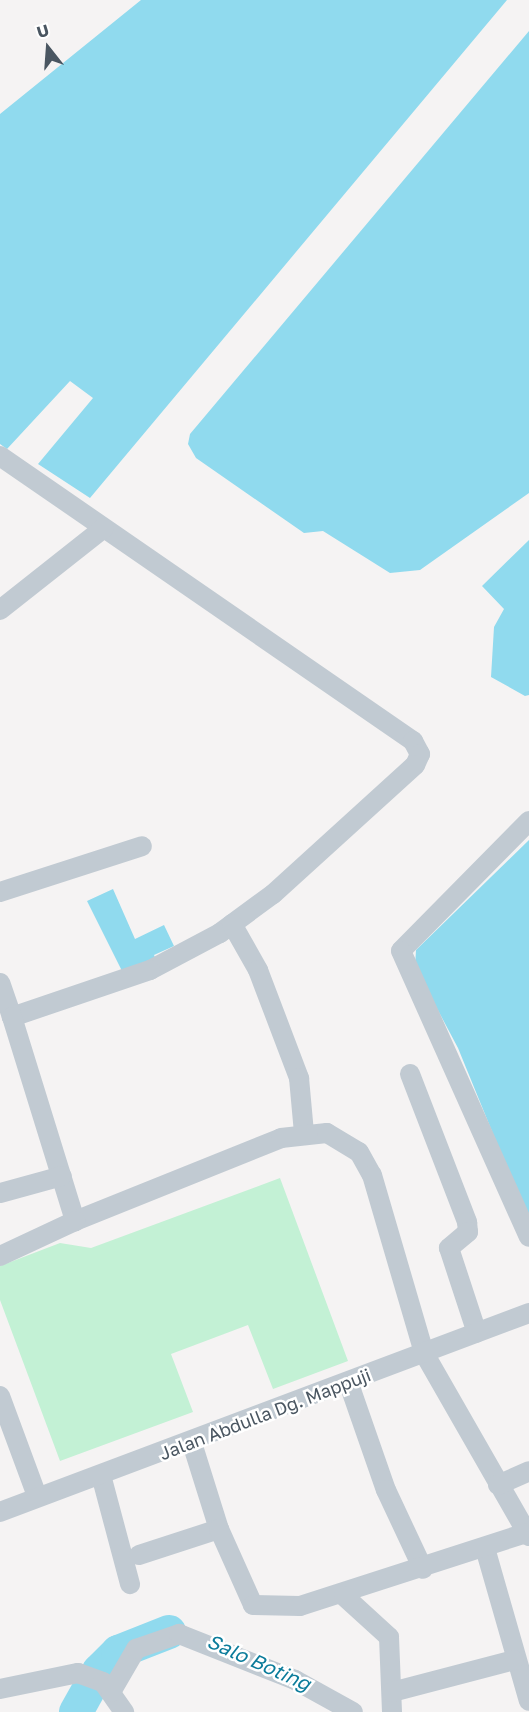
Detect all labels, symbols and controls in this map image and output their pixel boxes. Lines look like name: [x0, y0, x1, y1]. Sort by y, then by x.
north arrow: [18, 18, 78, 78]
text: U: [34, 20, 51, 42]
street label: Jalan Abdulla Dg. Mappuji: [156, 1364, 374, 1464]
water label: Salo Boting: [204, 1629, 314, 1695]

